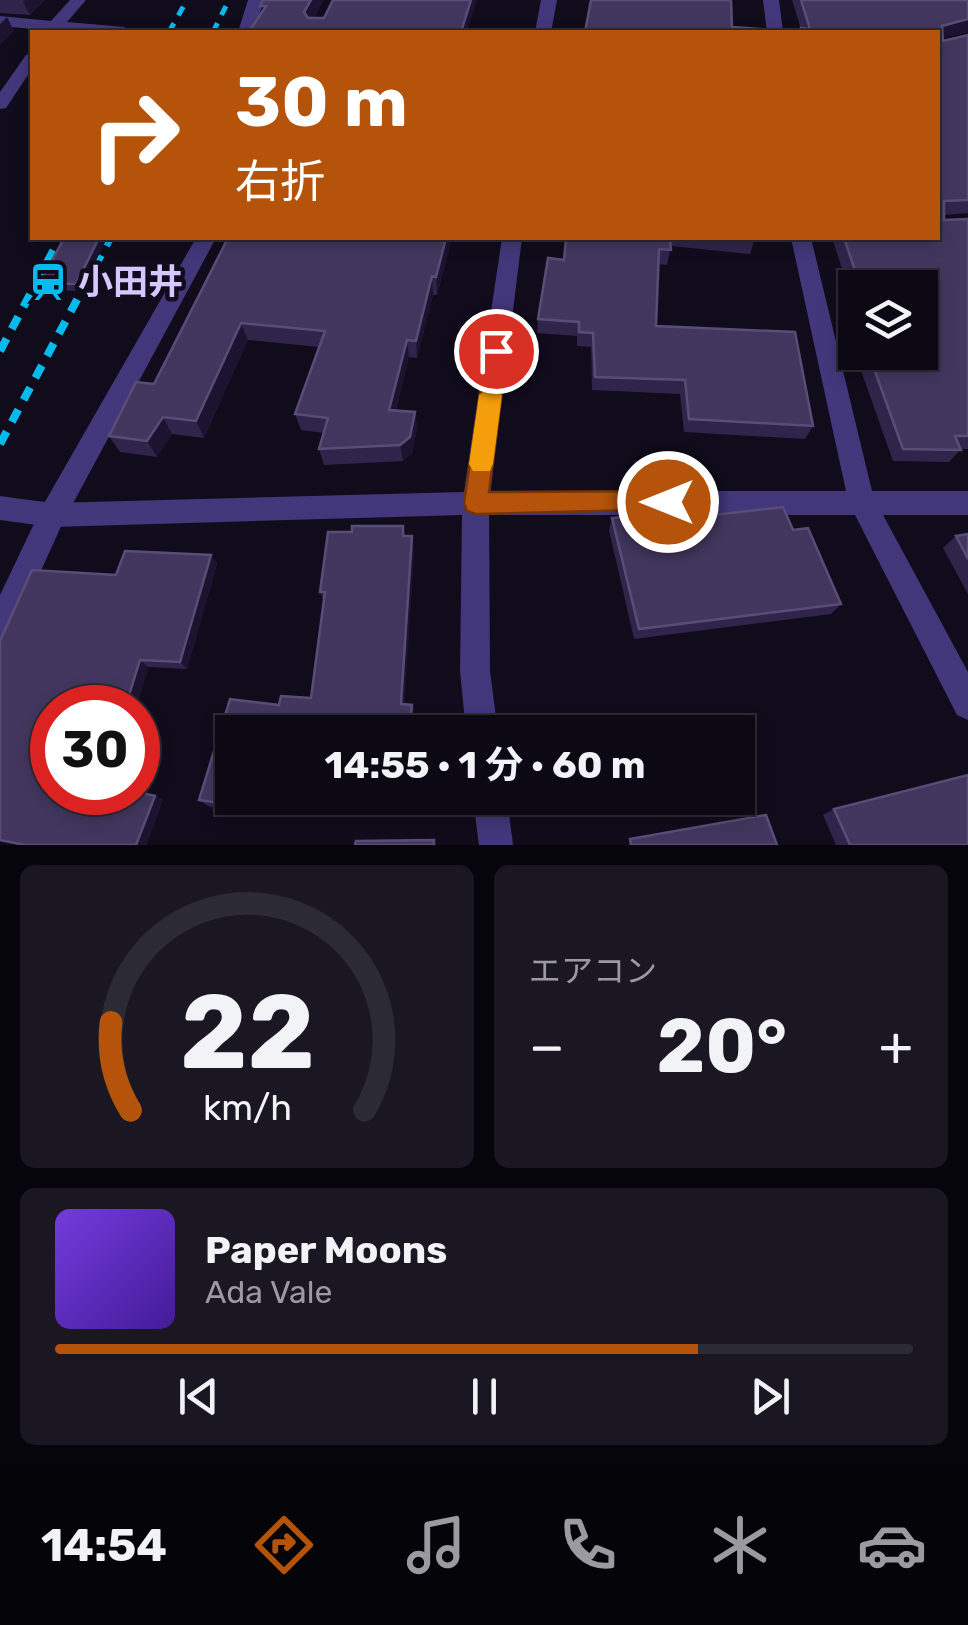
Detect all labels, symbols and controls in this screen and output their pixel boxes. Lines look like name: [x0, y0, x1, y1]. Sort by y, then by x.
text: 30 m: [235, 61, 408, 144]
icon: right: [70, 70, 200, 200]
text: 右折: [235, 155, 325, 208]
station icon: 小田井: [27, 261, 69, 303]
place label: 小田井: [78, 261, 183, 303]
map controls: [838, 270, 938, 370]
button: layers: [838, 270, 938, 370]
pin: [454, 309, 539, 394]
icon: arrive: [469, 324, 524, 379]
position arrow: [616, 450, 720, 554]
speed limit sign: 30: [30, 685, 160, 815]
text: 14:55 · 1 分 · 60 m: [325, 742, 645, 788]
text: エアコン: [529, 952, 657, 990]
text: 22: [179, 971, 315, 1094]
text: 20°: [656, 1002, 787, 1091]
text: −: [529, 1014, 565, 1079]
text: +: [879, 1014, 913, 1079]
text: km/h: [202, 1087, 292, 1129]
text: Paper Moons: [205, 1227, 447, 1273]
text: Ada Vale: [205, 1273, 332, 1311]
icon: previous: [171, 1369, 226, 1424]
icon: pause: [457, 1369, 512, 1424]
icon: next: [743, 1369, 798, 1424]
icon: directions: [249, 1510, 319, 1580]
icon: music: [401, 1510, 471, 1580]
icon: phone: [553, 1510, 623, 1580]
icon: climate: [705, 1510, 775, 1580]
icon: car: [857, 1510, 927, 1580]
text: 14:54: [41, 1519, 167, 1572]

